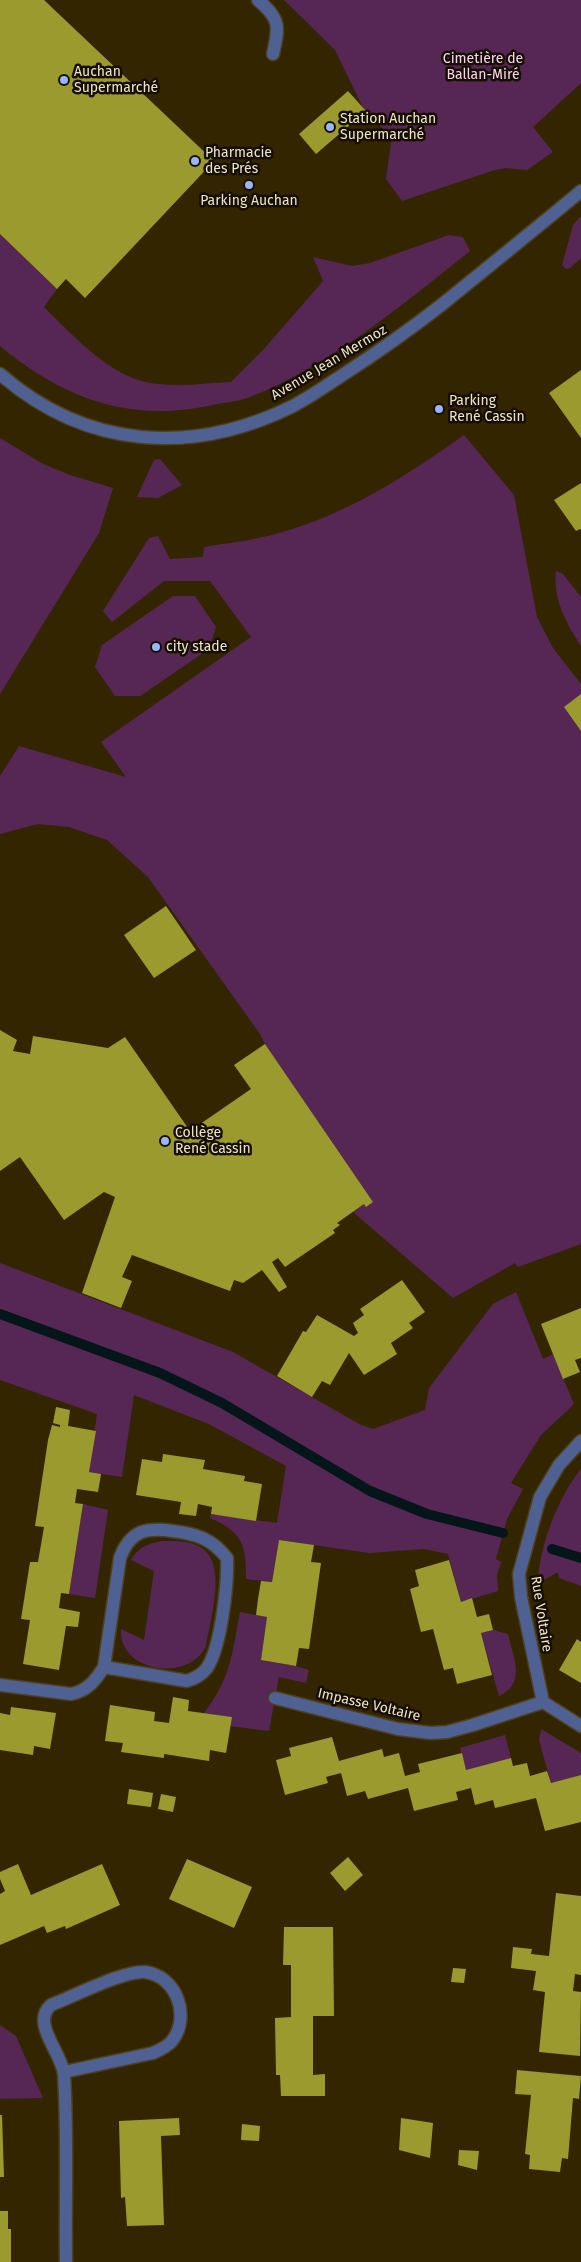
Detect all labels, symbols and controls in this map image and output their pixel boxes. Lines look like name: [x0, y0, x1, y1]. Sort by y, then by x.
park label: Cimetière de Ballan-Miré: [443, 51, 523, 84]
place label: Auchan Supermarché: [74, 64, 158, 96]
marker: Auchan Supermarché: [58, 74, 70, 86]
place label: Station Auchan Supermarché: [340, 111, 436, 144]
marker: Station Auchan Supermarché: [324, 121, 336, 133]
place label: Pharmacie des Prés: [205, 145, 272, 178]
marker: Pharmacie des Prés: [189, 155, 201, 167]
marker: Parking Auchan: [243, 179, 255, 191]
place label: Parking Auchan: [200, 193, 298, 209]
street label: Avenue Jean Mermoz: [268, 322, 390, 404]
place label: Parking René Cassin: [449, 393, 525, 426]
marker: Parking René Cassin: [433, 403, 445, 415]
place label: city stade: [166, 639, 227, 655]
marker: city stade: [150, 641, 162, 653]
place label: Collège René Cassin: [175, 1125, 251, 1158]
marker: Collège René Cassin: [159, 1135, 171, 1147]
street label: Rue Voltaire: [527, 1575, 555, 1653]
street label: Impasse Voltaire: [316, 1685, 422, 1725]

